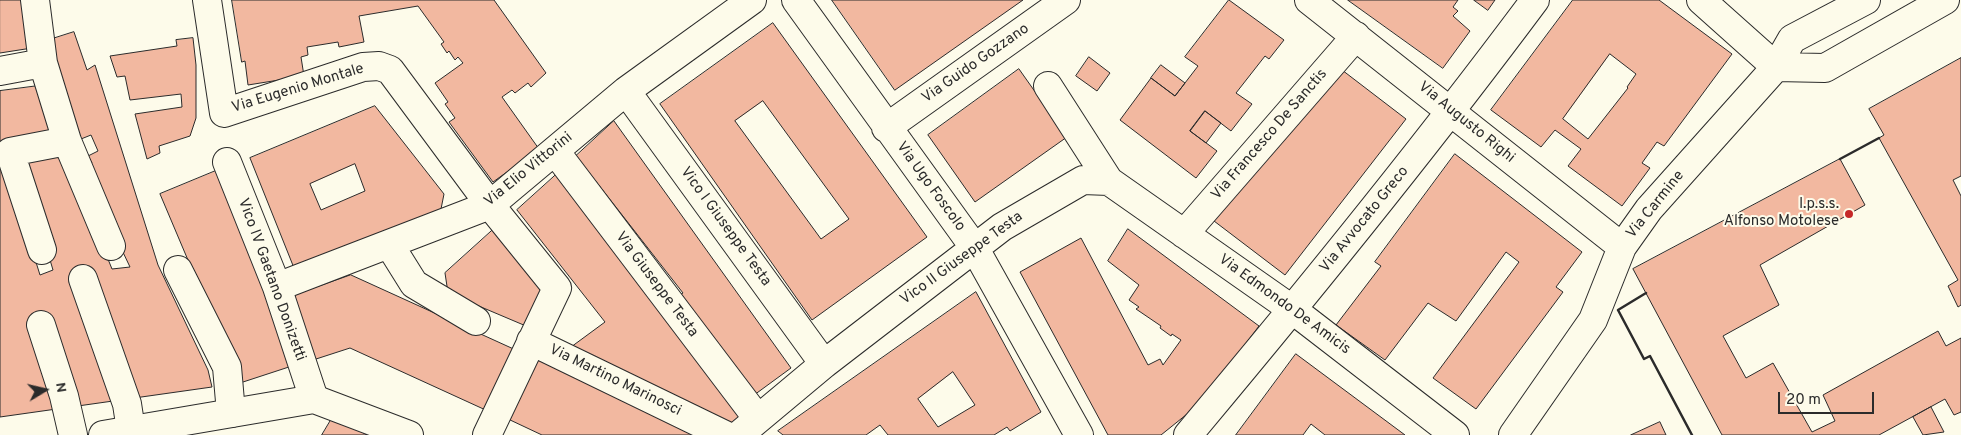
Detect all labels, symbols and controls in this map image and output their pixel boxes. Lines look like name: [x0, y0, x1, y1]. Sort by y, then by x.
street label: Via Guido Gozzano: [919, 20, 1033, 108]
street label: Via Eugenio Montale: [230, 60, 366, 118]
street label: Via Francesco De Sanctis: [1208, 66, 1332, 204]
street label: Via Augusto Righi: [1414, 79, 1518, 167]
street label: Via Elio Vittorini: [481, 129, 577, 211]
street label: Via Ugo Foscolo: [891, 139, 969, 235]
street label: Via Avvocato Greco: [1317, 163, 1413, 277]
street label: Vico I Giuseppe Testa: [676, 164, 774, 290]
street label: Via Carmine: [1623, 168, 1689, 242]
street label: Vico IV Gaetano Donizetti: [233, 196, 309, 364]
place label: I.p.s.s. Alfonso Motolese: [1724, 196, 1839, 231]
street label: Vico II Giuseppe Testa: [897, 208, 1027, 310]
marker: I.p.s.s. Alfonso Motolese: [1843, 208, 1855, 220]
street label: Via Giuseppe Testa: [611, 229, 701, 341]
street label: Via Edmondo De Amicis: [1214, 251, 1354, 359]
street label: Via Martino Marinosci: [546, 341, 684, 421]
north arrow: [20, 365, 70, 415]
text: N: [51, 381, 69, 394]
scale bar: [1781, 382, 1877, 414]
text: 20 m: [1786, 391, 1821, 410]

